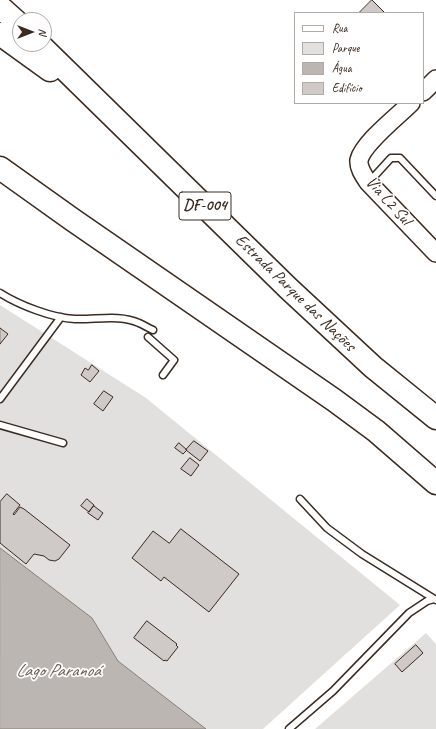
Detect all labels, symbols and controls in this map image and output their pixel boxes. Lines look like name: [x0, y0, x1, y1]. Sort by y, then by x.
north arrow: [12, 12, 52, 52]
legend: [294, 12, 424, 104]
text: Rua: [332, 20, 347, 36]
text: N: [36, 29, 50, 35]
text: Parque: [332, 40, 360, 56]
text: Água: [332, 60, 352, 76]
text: Edifício: [332, 80, 362, 96]
street label: Via L2 Sul: [361, 172, 415, 230]
road number: DF-004: [179, 192, 231, 220]
street label: Estrada Parque das Nações: [230, 230, 360, 356]
water label: Lago Paranoá: [16, 660, 100, 682]

